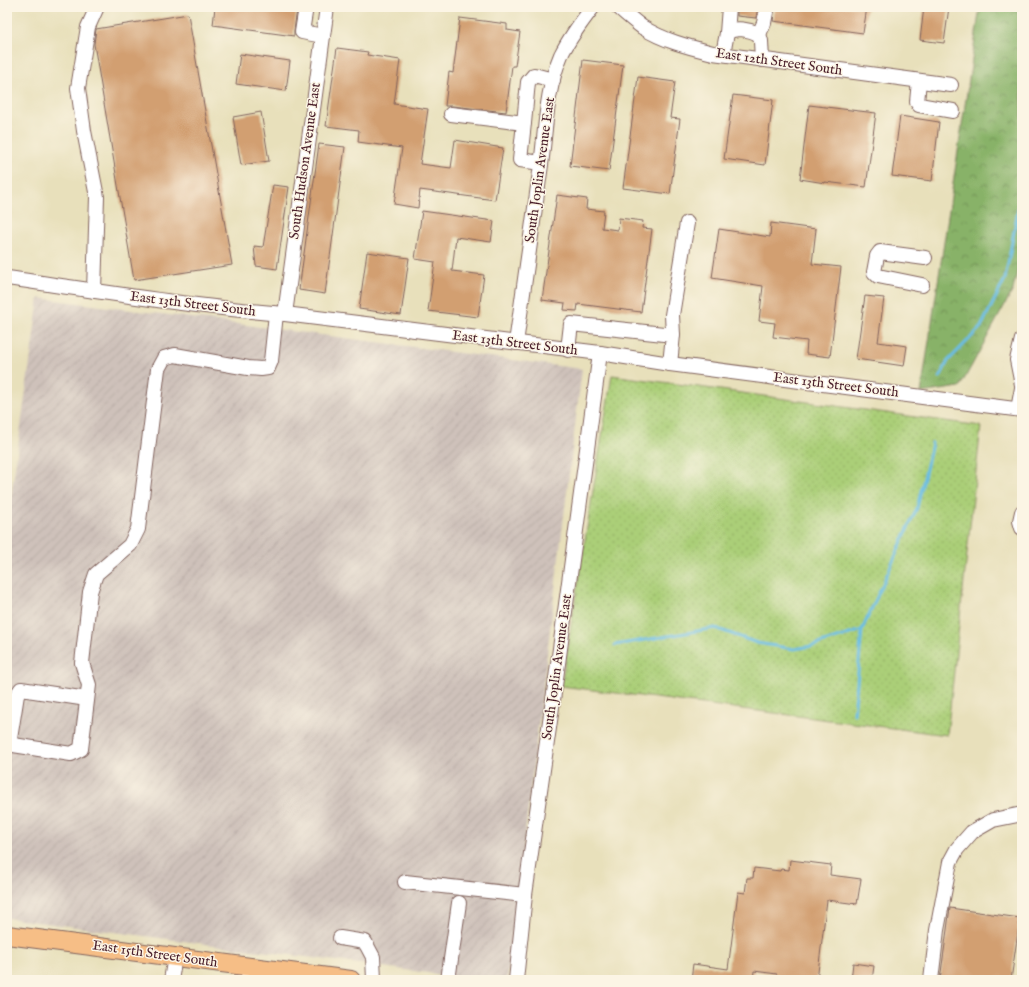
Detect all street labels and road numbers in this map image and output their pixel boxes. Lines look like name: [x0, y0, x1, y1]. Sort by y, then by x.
street label: East 12th Street South: [715, 44, 844, 80]
street label: South Hudson Avenue East: [285, 81, 325, 241]
street label: South Joplin Avenue East: [521, 96, 559, 244]
street label: East 13th Street South: [129, 287, 257, 321]
street label: East 13th Street South: [451, 326, 579, 360]
street label: East 13th Street South: [772, 368, 900, 402]
street label: South Joplin Avenue East: [538, 593, 576, 741]
street label: East 15th Street South: [91, 936, 219, 972]

